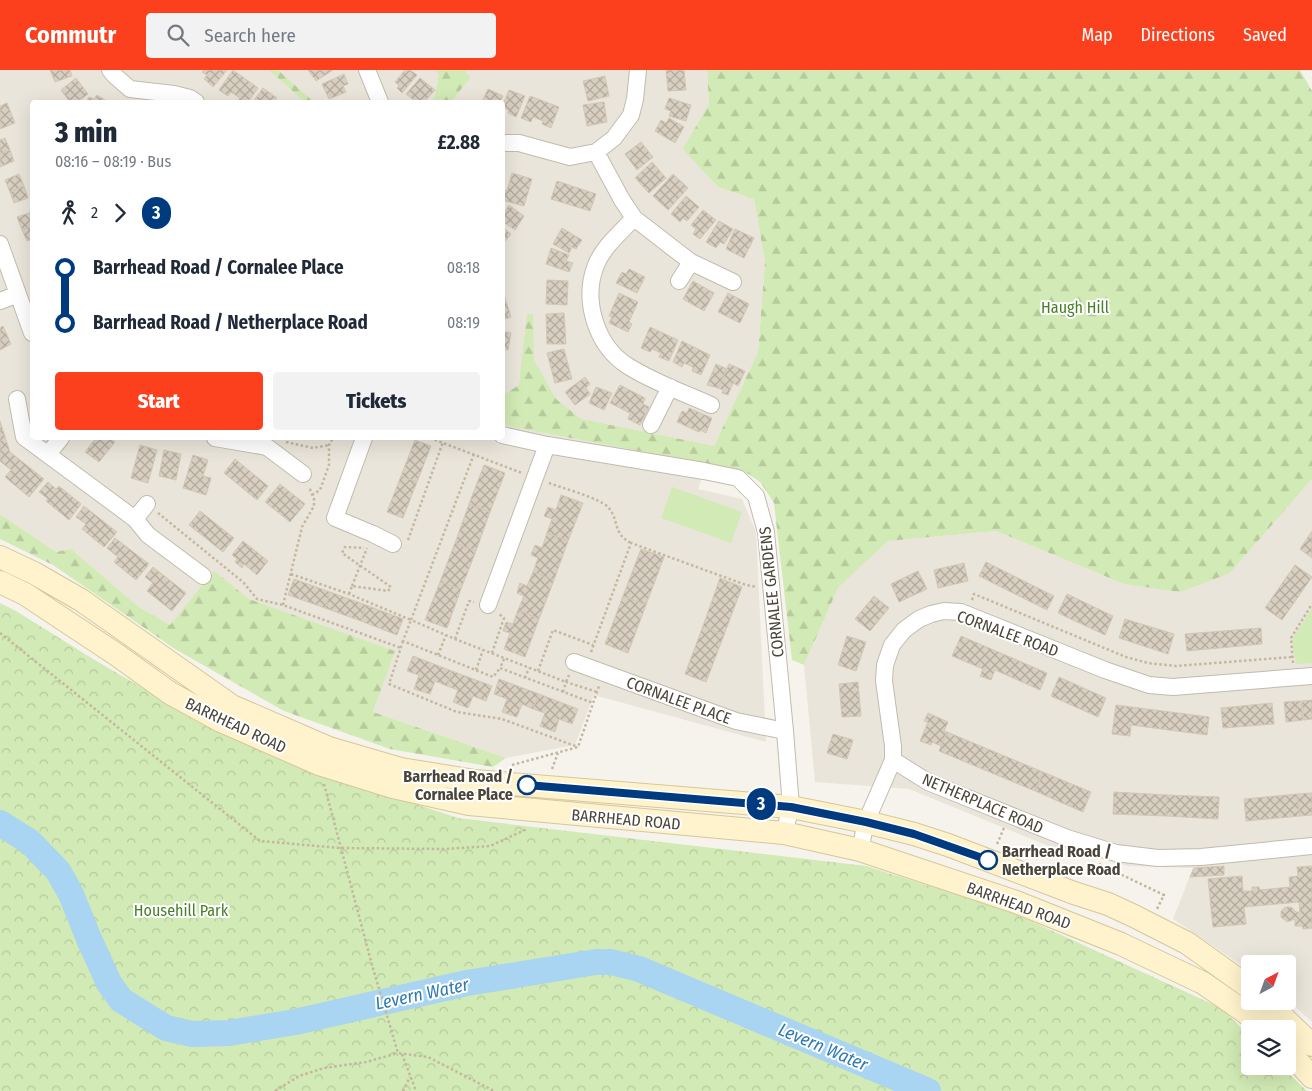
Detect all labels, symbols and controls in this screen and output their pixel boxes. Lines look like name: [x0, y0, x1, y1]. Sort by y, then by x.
search box: [146, 13, 496, 58]
text: Commutr: [25, 21, 116, 49]
icon: search: [164, 21, 192, 49]
text: Search here: [204, 24, 296, 47]
text: Map: [1081, 24, 1113, 46]
text: Directions: [1141, 24, 1215, 46]
text: Saved: [1243, 24, 1287, 46]
text: 3 min: [55, 116, 117, 149]
text: £2.88: [437, 131, 480, 154]
text: 08:16 – 08:19 · Bus: [55, 152, 171, 171]
icon: walk: [55, 199, 83, 227]
icon: forward: [106, 199, 134, 227]
text: 3: [152, 202, 161, 224]
text: 2: [91, 203, 98, 222]
text: Barrhead Road / Cornalee Place: [93, 256, 344, 279]
text: 08:18: [447, 258, 480, 277]
park label: Haugh Hill: [1041, 298, 1109, 317]
text: Barrhead Road / Netherplace Road: [93, 311, 368, 334]
text: 08:19: [447, 313, 480, 332]
button: Start: [55, 372, 263, 430]
button: Tickets: [273, 372, 480, 430]
street label: CORNALEE GARDENS: [755, 526, 788, 658]
street label: CORNALEE ROAD: [954, 606, 1061, 661]
street label: CORNALEE PLACE: [624, 673, 734, 728]
street label: BARRHEAD ROAD: [182, 694, 289, 757]
place label: Barrhead Road / Cornalee Place: [403, 767, 513, 804]
street label: NETHERPLACE ROAD: [919, 769, 1046, 838]
marker: Barrhead Road / Cornalee Place: [517, 775, 537, 795]
line badge: 3: [745, 788, 777, 820]
text: 3: [757, 793, 765, 815]
street label: BARRHEAD ROAD: [571, 805, 681, 834]
place label: Barrhead Road / Netherplace Road: [1002, 842, 1121, 879]
marker: Barrhead Road / Netherplace Road: [978, 850, 998, 870]
street label: BARRHEAD ROAD: [964, 878, 1073, 933]
park label: Househill Park: [134, 901, 229, 920]
north arrow: [1241, 955, 1296, 1010]
map controls: [1241, 955, 1296, 1075]
water label: Levern Water: [373, 973, 471, 1015]
water label: Levern Water: [775, 1018, 872, 1076]
button: layers: [1241, 1020, 1296, 1075]

